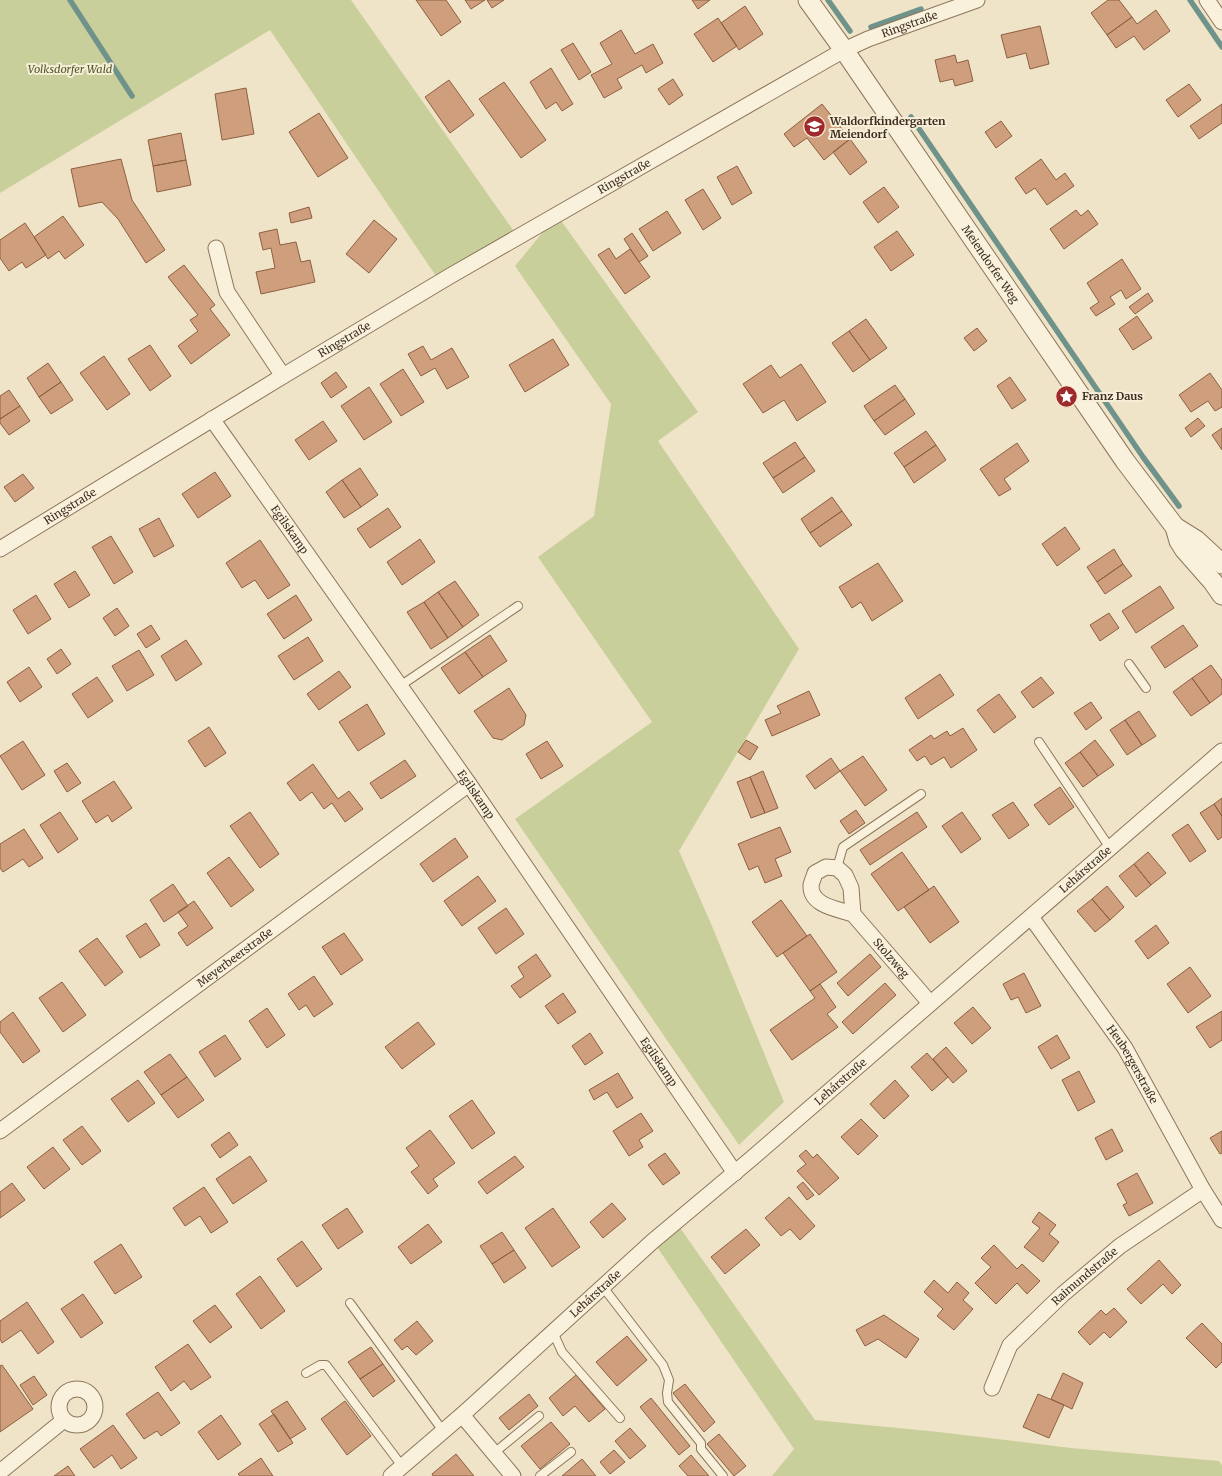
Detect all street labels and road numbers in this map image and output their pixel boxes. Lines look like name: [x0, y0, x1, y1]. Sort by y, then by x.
street label: Ringstraße: [879, 8, 940, 41]
street label: Ringstraße: [595, 155, 653, 197]
street label: Meiendorfer Weg: [959, 222, 1022, 306]
street label: Ringstraße: [315, 318, 373, 360]
street label: Ringstraße: [41, 485, 99, 528]
street label: Egilskamp: [268, 502, 312, 557]
street label: Egilskamp: [454, 767, 498, 822]
street label: Lehárstraße: [1056, 843, 1114, 896]
street label: Meyerbeerstraße: [194, 925, 275, 990]
street label: Stolzweg: [870, 935, 912, 981]
street label: Heubergerstraße: [1104, 1022, 1161, 1106]
street label: Egilskamp: [637, 1035, 681, 1089]
street label: Lehárstraße: [812, 1055, 869, 1108]
street label: Raimundstraße: [1049, 1244, 1120, 1308]
street label: Lehárstraße: [567, 1267, 624, 1320]

